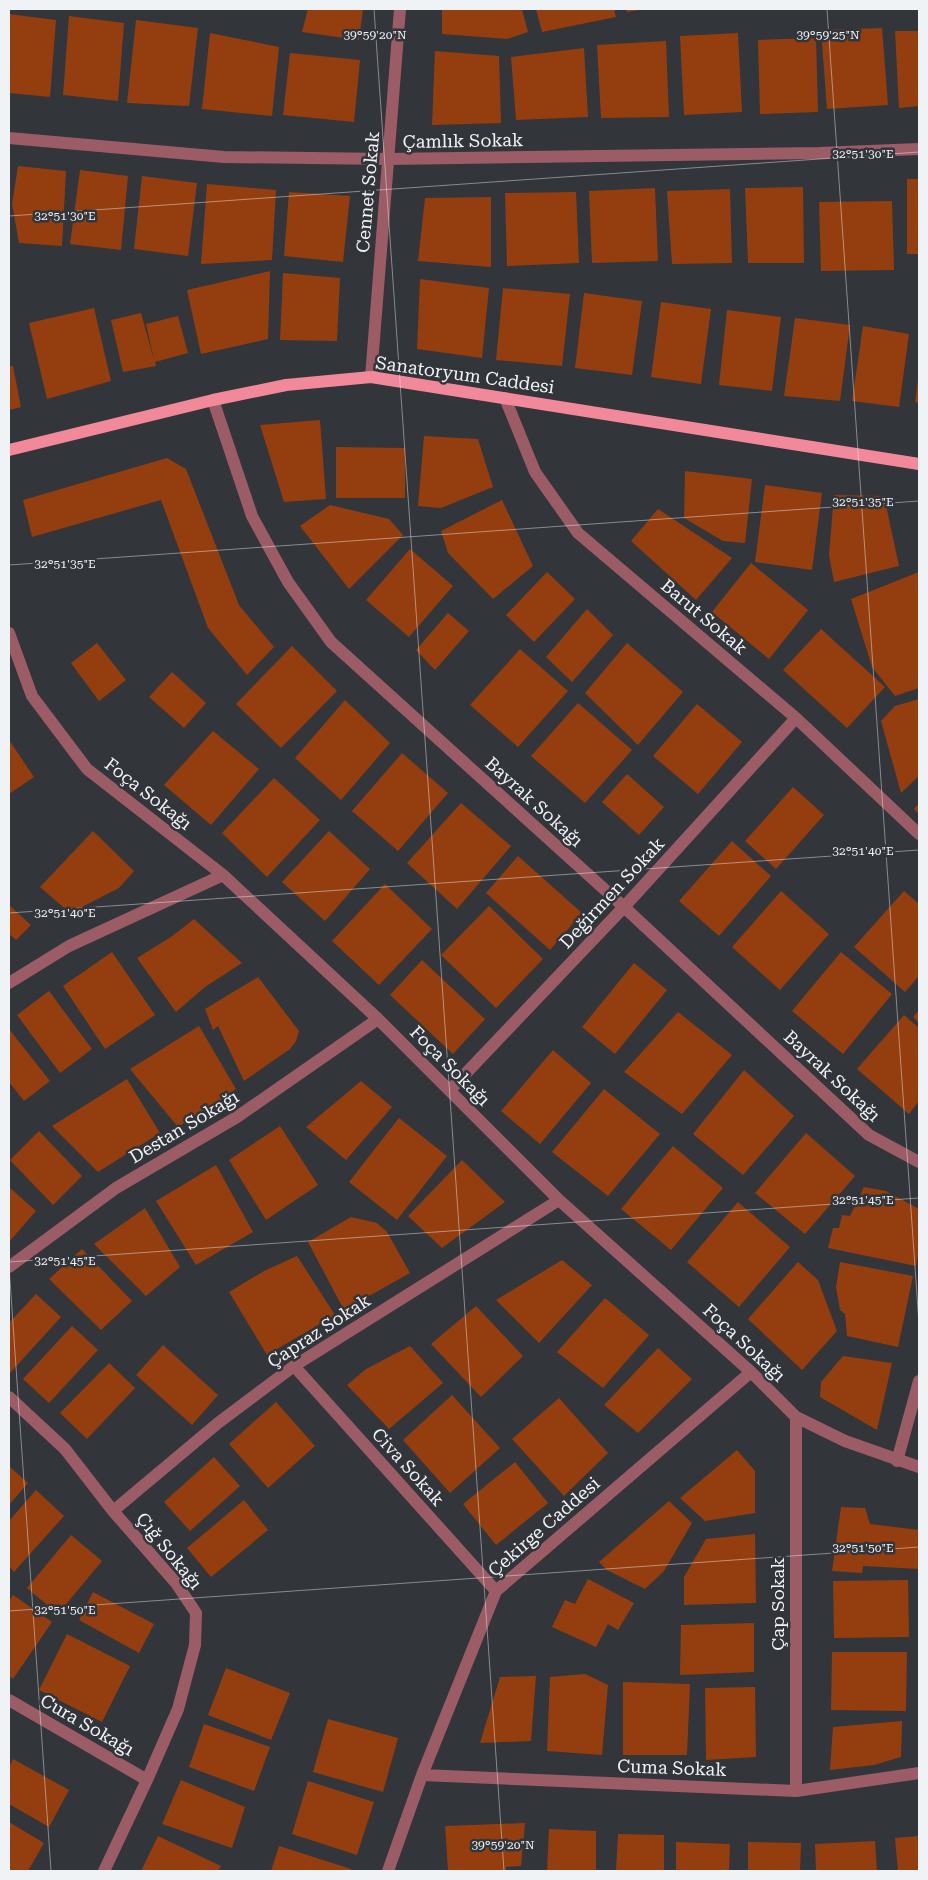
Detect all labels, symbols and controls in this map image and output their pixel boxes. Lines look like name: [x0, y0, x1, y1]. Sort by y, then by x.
text: 39°59'20"N: [343, 28, 407, 42]
text: 39°59'25"N: [796, 28, 860, 42]
street label: Çamlık Sokak: [403, 129, 523, 152]
street label: Cennet Sokak: [352, 130, 383, 254]
text: 32°51'30"E: [832, 147, 894, 161]
text: 32°51'30"E: [34, 209, 96, 223]
street label: Sanatoryum Caddesi: [374, 352, 556, 397]
text: 32°51'35"E: [832, 495, 894, 509]
text: 32°51'35"E: [34, 557, 96, 571]
street label: Barut Sokak: [657, 574, 752, 659]
street label: Bayrak Sokağı: [481, 752, 588, 851]
street label: Foça Sokağı: [101, 753, 196, 834]
street label: Değirmen Sokak: [555, 833, 668, 953]
text: 32°51'40"E: [832, 844, 894, 858]
text: 32°51'40"E: [34, 906, 96, 920]
street label: Foça Sokağı: [406, 1021, 495, 1110]
street label: Bayrak Sokağı: [780, 1026, 885, 1126]
street label: Destan Sokağı: [125, 1086, 243, 1168]
text: 32°51'45"E: [832, 1193, 894, 1207]
text: 32°51'45"E: [34, 1254, 96, 1268]
street label: Çapraz Sokak: [263, 1289, 374, 1372]
street label: Foça Sokağı: [699, 1299, 790, 1386]
street label: Civa Sokak: [368, 1423, 449, 1510]
street label: Çekirge Caddesi: [484, 1472, 604, 1581]
street label: Çığ Sokağı: [132, 1508, 207, 1593]
text: 32°51'50"E: [832, 1541, 894, 1555]
street label: Çap Sokak: [767, 1557, 788, 1651]
text: 32°51'50"E: [34, 1603, 96, 1617]
street label: Cura Sokağı: [37, 1689, 138, 1760]
street label: Cuma Sokak: [617, 1755, 727, 1780]
text: 39°59'20"N: [471, 1838, 535, 1852]

